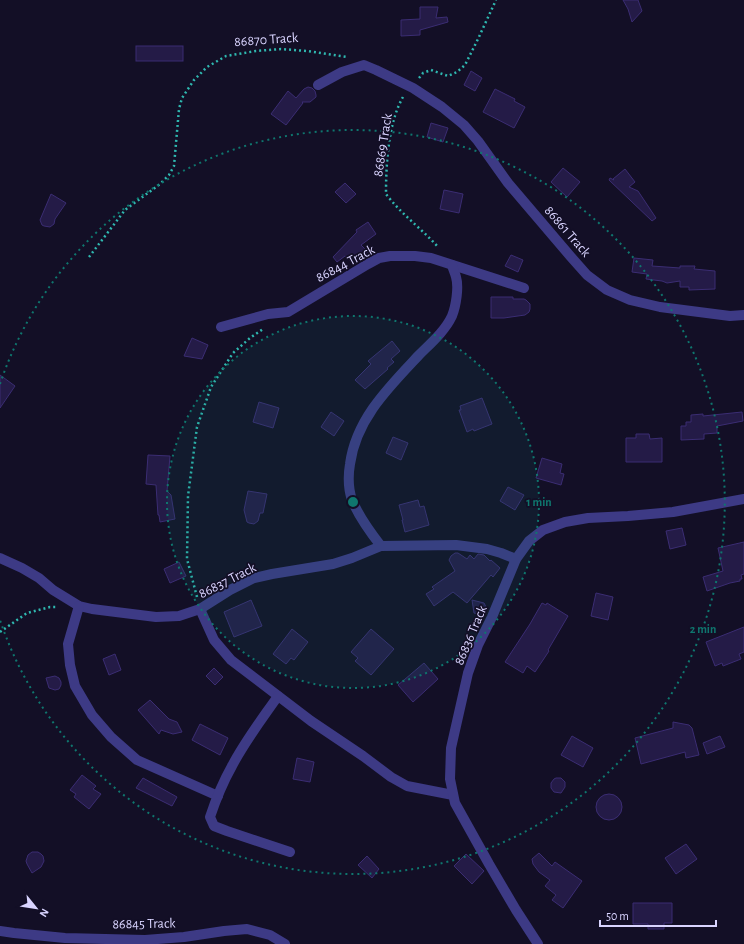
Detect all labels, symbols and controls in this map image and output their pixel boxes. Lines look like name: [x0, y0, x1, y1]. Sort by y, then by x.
street label: 86870 Track: [234, 31, 299, 49]
street label: 86869 Track: [371, 112, 395, 178]
street label: 86861 Track: [542, 204, 593, 260]
street label: 86844 Track: [314, 242, 378, 285]
centre of rings: [346, 495, 360, 509]
text: 1 min: [526, 496, 552, 508]
street label: 86837 Track: [197, 560, 259, 601]
street label: 86836 Track: [452, 603, 490, 667]
text: 2 min: [690, 623, 716, 635]
north arrow: [16, 888, 56, 928]
scale bar: [600, 902, 716, 928]
text: N: [38, 907, 51, 919]
text: 50 m: [606, 910, 629, 922]
street label: 86845 Track: [112, 916, 176, 932]

